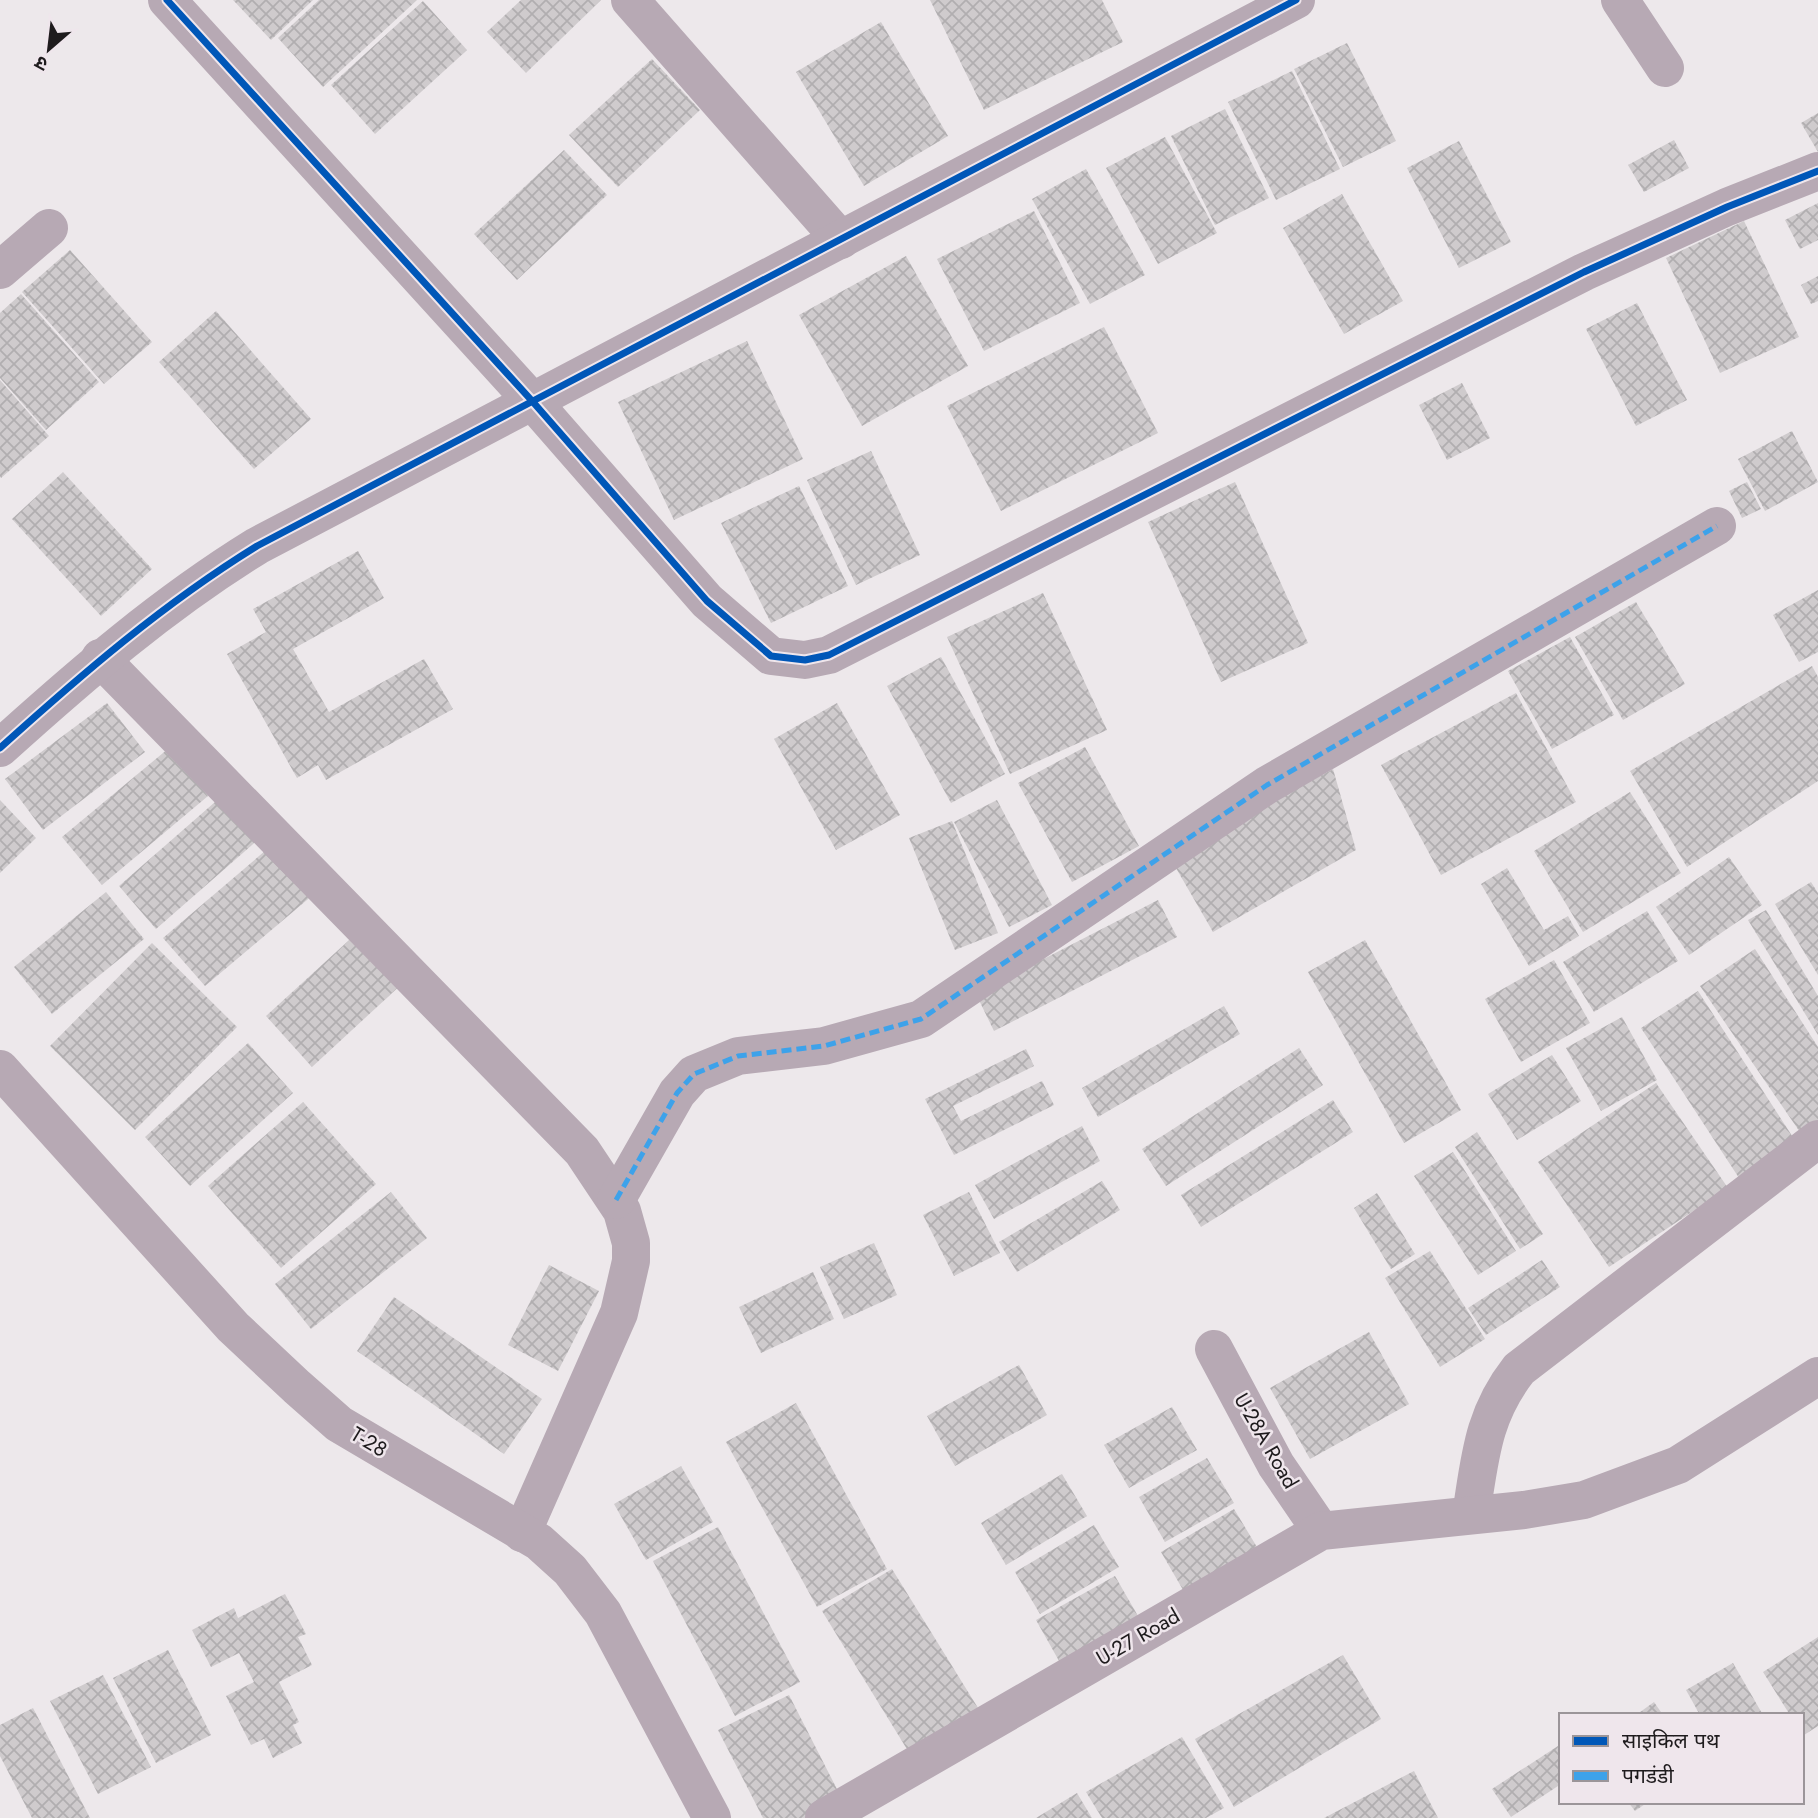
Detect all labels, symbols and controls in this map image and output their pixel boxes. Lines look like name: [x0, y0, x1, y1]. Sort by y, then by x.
north arrow: [14, 14, 84, 84]
text: उ: [29, 49, 53, 78]
street label: U-28A Road: [1226, 1388, 1306, 1494]
street label: T-28: [345, 1419, 393, 1465]
street label: U-27 Road: [1091, 1601, 1185, 1673]
legend: [1559, 1713, 1804, 1804]
text: साइकिल पथ: [1622, 1726, 1720, 1756]
text: पगडंडी: [1622, 1761, 1674, 1791]

